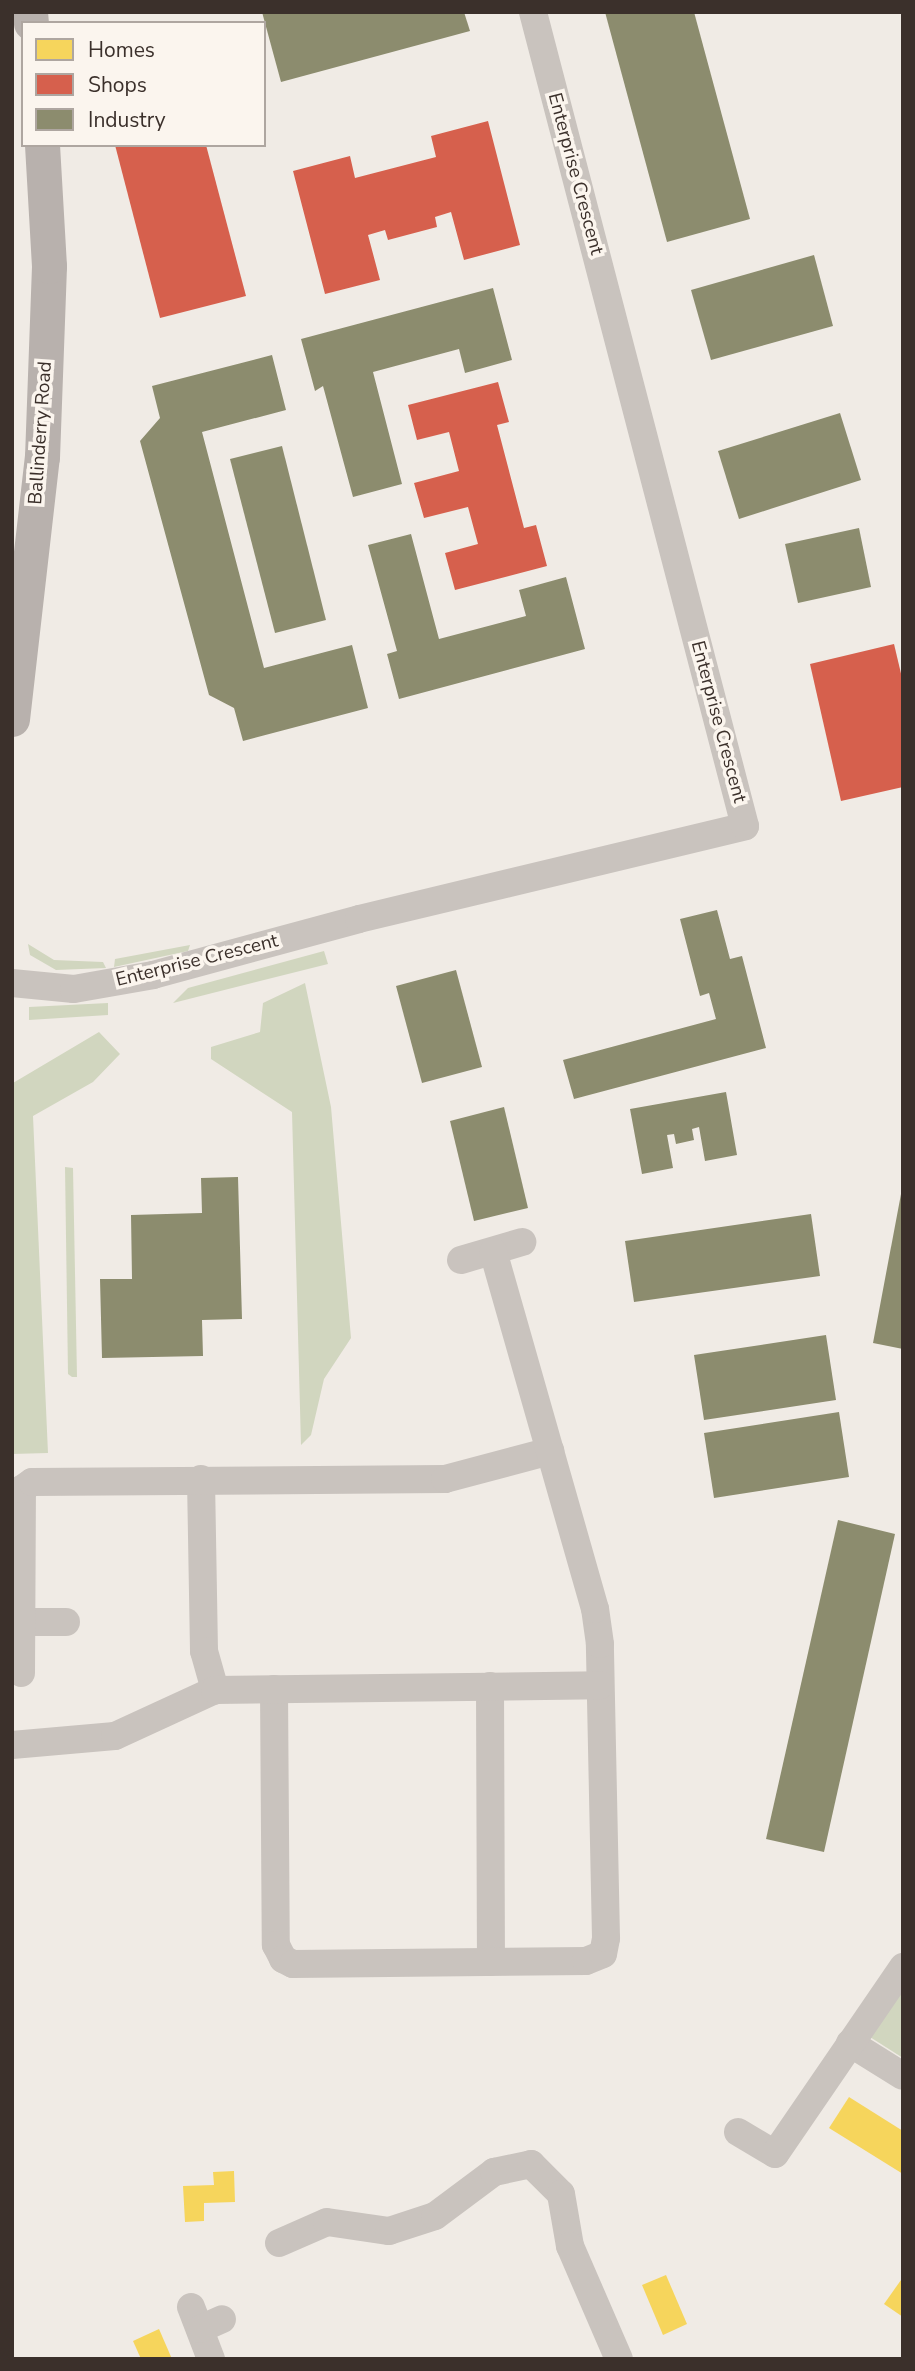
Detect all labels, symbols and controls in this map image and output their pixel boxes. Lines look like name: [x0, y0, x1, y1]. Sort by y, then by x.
legend: [21, 21, 266, 147]
text: Homes: [88, 36, 155, 64]
text: Shops: [88, 71, 147, 99]
street label: Enterprise Crescent: [542, 91, 608, 257]
text: Industry: [88, 106, 166, 134]
street label: Ballinderry Road: [25, 361, 57, 505]
street label: Enterprise Crescent: [685, 639, 751, 805]
street label: Enterprise Crescent: [113, 930, 281, 992]

